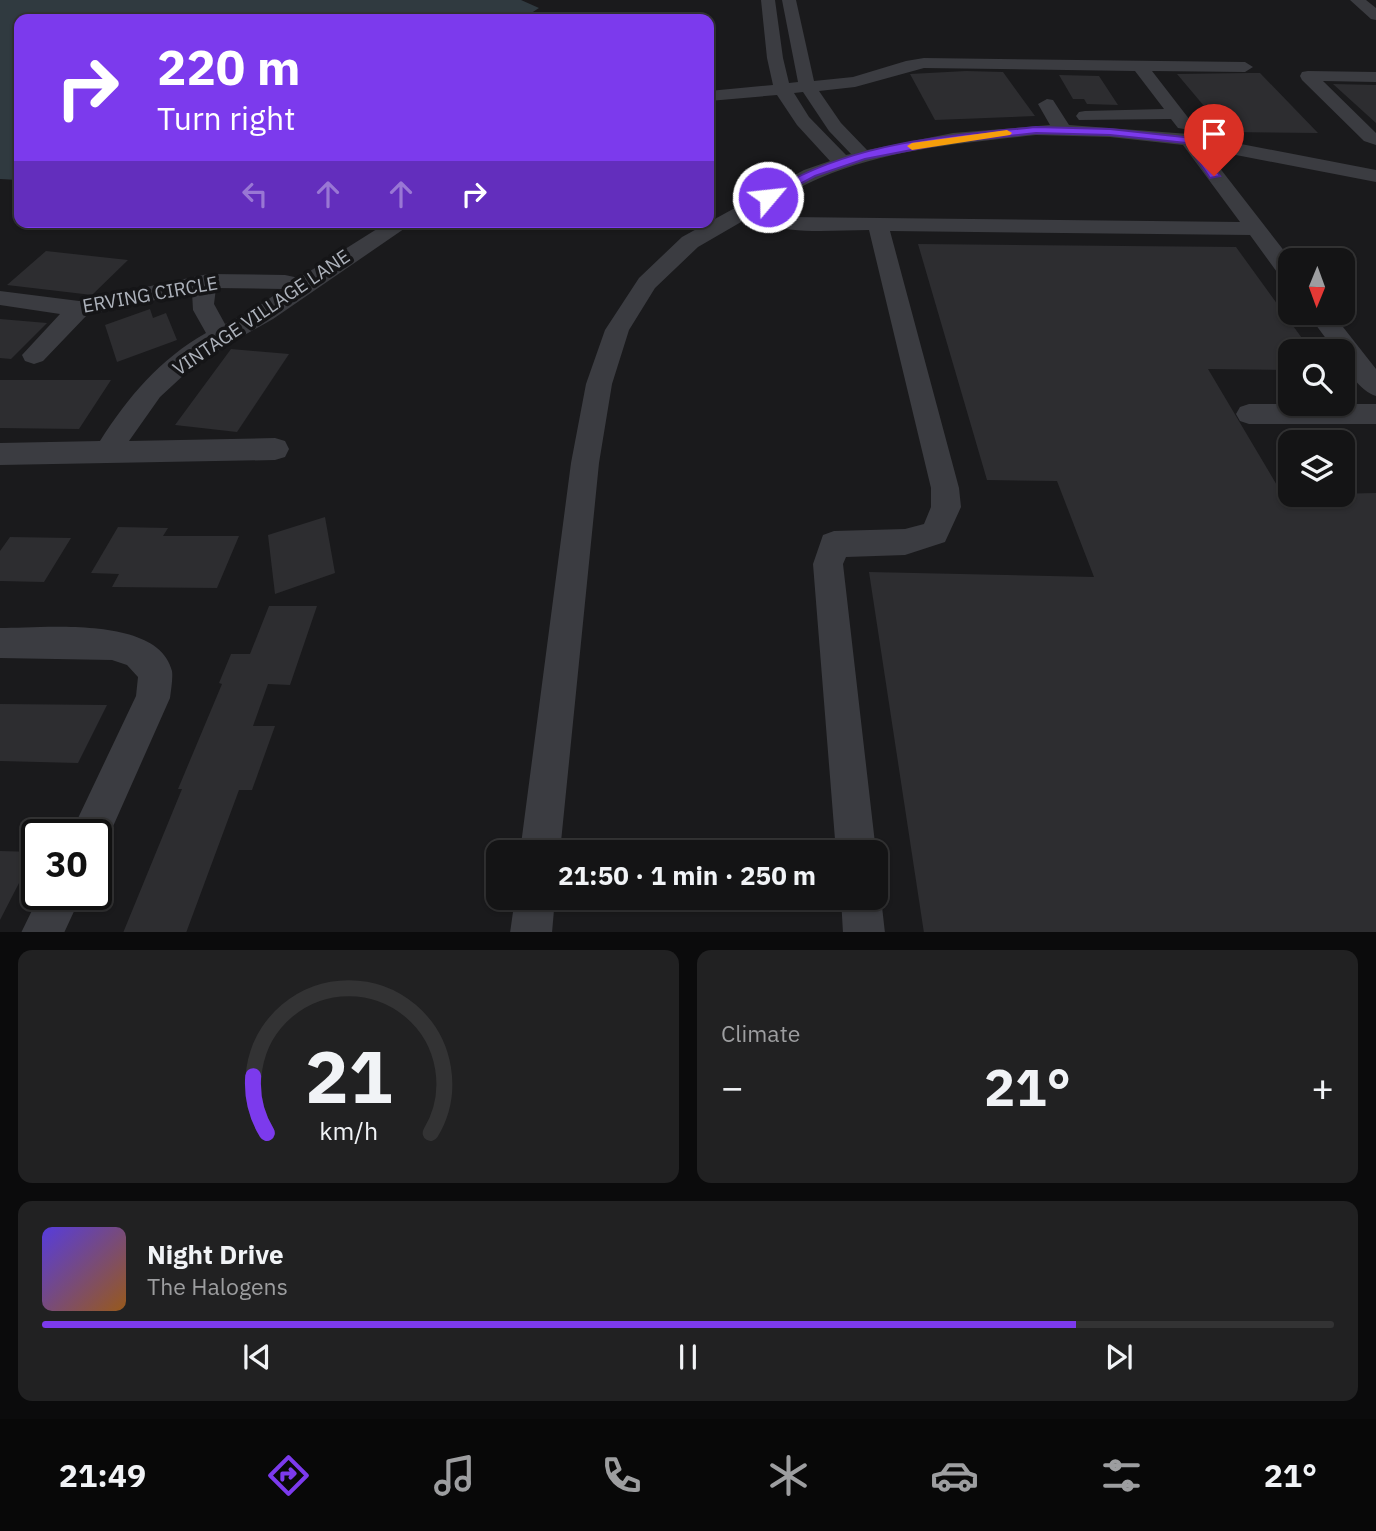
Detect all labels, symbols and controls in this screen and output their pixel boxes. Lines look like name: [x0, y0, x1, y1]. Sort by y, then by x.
text: 220 m: [157, 35, 301, 98]
icon: right: [42, 42, 133, 133]
text: Turn right: [157, 97, 295, 139]
pin: [1184, 104, 1244, 176]
icon: arrive: [1195, 115, 1233, 153]
position arrow: [731, 160, 805, 234]
icon: left: [236, 175, 274, 213]
icon: ahead: [309, 175, 347, 213]
icon: ahead: [382, 175, 420, 213]
icon: right: [455, 175, 493, 213]
street label: VINTAGE VILLAGE LANE: [168, 244, 354, 380]
north arrow: [1278, 248, 1354, 326]
map controls: [1278, 248, 1355, 507]
street label: ERVING CIRCLE: [81, 270, 219, 318]
button: search: [1278, 339, 1355, 416]
button: layers: [1278, 430, 1355, 507]
speed limit sign: 30: [21, 819, 112, 910]
text: 21:50 · 1 min · 250 m: [558, 858, 816, 892]
text: Climate: [721, 1018, 800, 1048]
text: 21: [305, 1028, 392, 1123]
text: 21°: [984, 1053, 1071, 1120]
text: −: [721, 1062, 744, 1111]
text: +: [1311, 1062, 1334, 1111]
text: km/h: [319, 1113, 378, 1146]
text: Night Drive: [147, 1237, 284, 1271]
text: The Halogens: [147, 1271, 288, 1301]
icon: previous: [238, 1338, 276, 1376]
icon: pause: [669, 1338, 707, 1376]
icon: next: [1100, 1338, 1138, 1376]
icon: directions: [264, 1451, 313, 1500]
icon: music: [430, 1451, 479, 1500]
icon: phone: [597, 1451, 646, 1500]
icon: climate: [764, 1451, 813, 1500]
icon: car: [930, 1451, 979, 1500]
icon: filters: [1097, 1451, 1146, 1500]
text: 21:49: [59, 1454, 146, 1496]
text: 21°: [1264, 1454, 1317, 1496]

